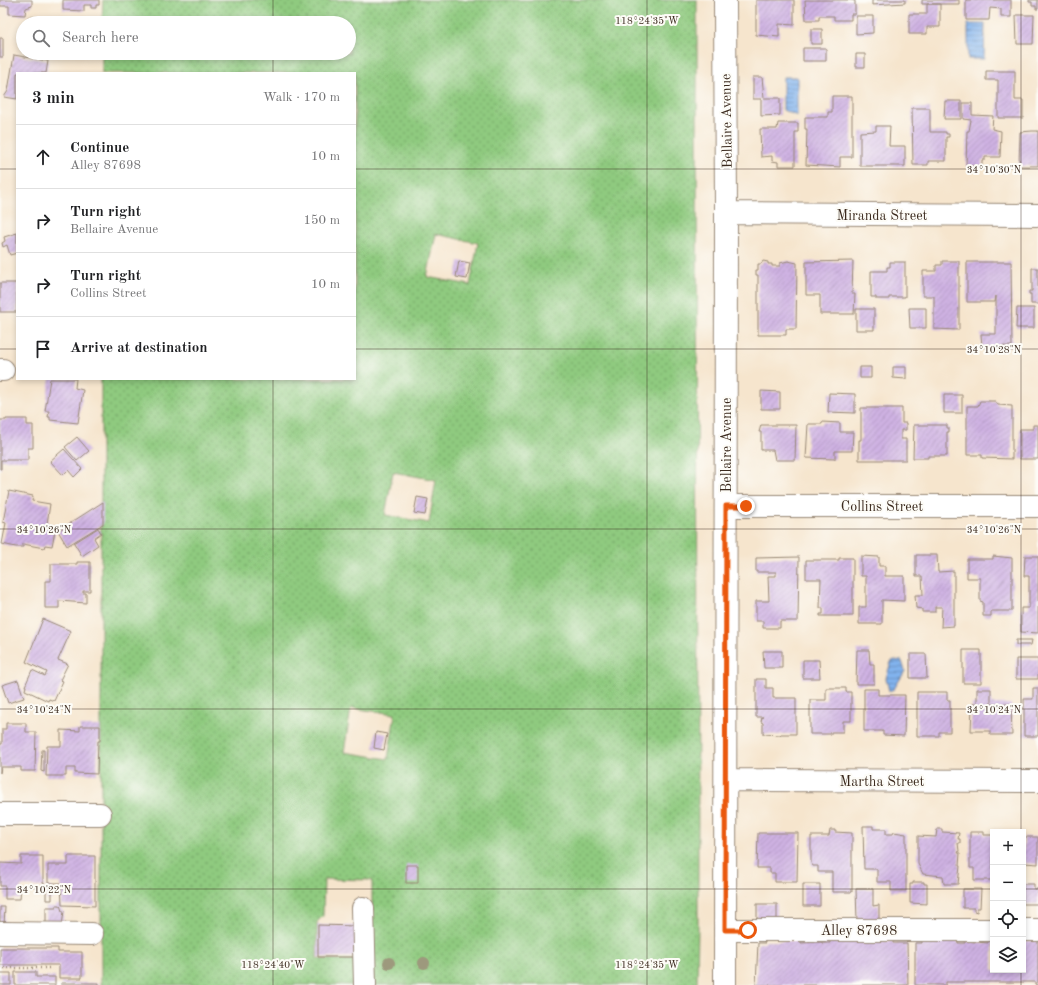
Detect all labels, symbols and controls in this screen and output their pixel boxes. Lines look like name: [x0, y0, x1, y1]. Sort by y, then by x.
search box: [16, 16, 356, 60]
text: 118°24'35"W: [615, 16, 679, 26]
icon: search: [30, 27, 52, 49]
text: Search here: [62, 31, 139, 46]
street label: Bellaire Avenue: [719, 73, 735, 169]
text: 3 min: [32, 90, 75, 107]
text: Walk · 170 m: [263, 91, 340, 104]
text: Continue: [70, 141, 129, 156]
icon: ahead: [32, 146, 54, 168]
text: 10 m: [311, 150, 340, 163]
text: Alley 87698: [70, 159, 141, 172]
text: 34°10'30"N: [967, 165, 1022, 175]
text: Turn right: [70, 205, 141, 220]
street label: Miranda Street: [837, 209, 928, 223]
icon: right: [32, 210, 54, 232]
text: 150 m: [303, 214, 340, 227]
text: Bellaire Avenue: [70, 223, 158, 236]
text: Turn right: [70, 269, 141, 284]
icon: right: [32, 274, 54, 296]
text: 10 m: [311, 278, 340, 291]
text: Collins Street: [70, 287, 146, 300]
icon: arrive: [32, 338, 54, 360]
text: Arrive at destination: [70, 341, 208, 356]
text: 34°10'28"N: [967, 345, 1022, 355]
street label: Bellaire Avenue: [720, 398, 734, 492]
route end: [737, 497, 755, 515]
street label: Collins Street: [841, 500, 923, 514]
text: 34°10'26"N: [17, 525, 72, 535]
text: 34°10'26"N: [967, 525, 1022, 535]
text: 34°10'24"N: [17, 705, 72, 715]
text: 34°10'24"N: [967, 705, 1022, 715]
street label: Martha Street: [840, 775, 925, 789]
map controls: [990, 829, 1026, 973]
button: +: [990, 829, 1026, 865]
button: −: [990, 865, 1026, 901]
text: 34°10'22"N: [17, 885, 72, 895]
button: locate: [990, 901, 1026, 937]
route start: [739, 921, 757, 939]
street label: Alley 87698: [821, 924, 897, 938]
button: layers: [990, 937, 1026, 973]
text: 118°24'40"W: [241, 960, 305, 970]
text: 118°24'35"W: [615, 960, 679, 970]

